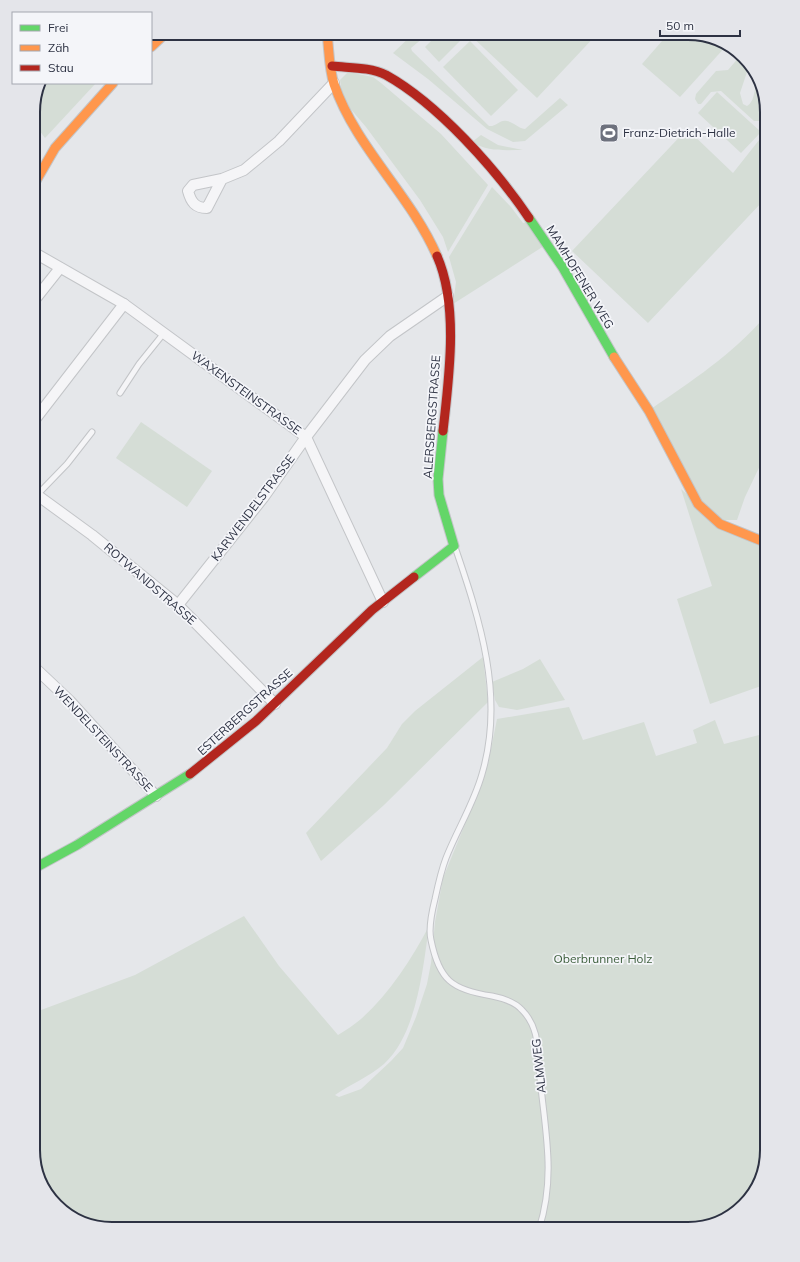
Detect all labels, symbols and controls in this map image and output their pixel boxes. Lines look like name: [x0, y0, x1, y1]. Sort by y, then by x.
legend: [12, 12, 152, 84]
scale bar: [660, 12, 740, 38]
text: 50 m: [666, 18, 694, 33]
text: Frei: [48, 20, 68, 35]
text: Zäh: [48, 40, 69, 55]
text: Stau: [48, 60, 74, 75]
sports icon: Franz-Dietrich-Halle: [598, 122, 620, 144]
place label: Franz-Dietrich-Halle: [623, 125, 736, 140]
street label: MAMHOFENER WEG: [544, 222, 617, 331]
street label: WAXENSTEINSTRASSE: [188, 348, 304, 438]
street label: ALERSBERGSTRASSE: [420, 355, 443, 479]
street label: KARWENDELSTRASSE: [208, 451, 298, 564]
street label: ROTWANDSTRASSE: [101, 539, 200, 628]
street label: ESTERBERGSTRASSE: [194, 665, 295, 758]
street label: WENDELSTEINSTRASSE: [51, 683, 156, 795]
park label: Oberbrunner Holz: [553, 951, 653, 966]
street label: ALMWEG: [528, 1038, 549, 1094]

